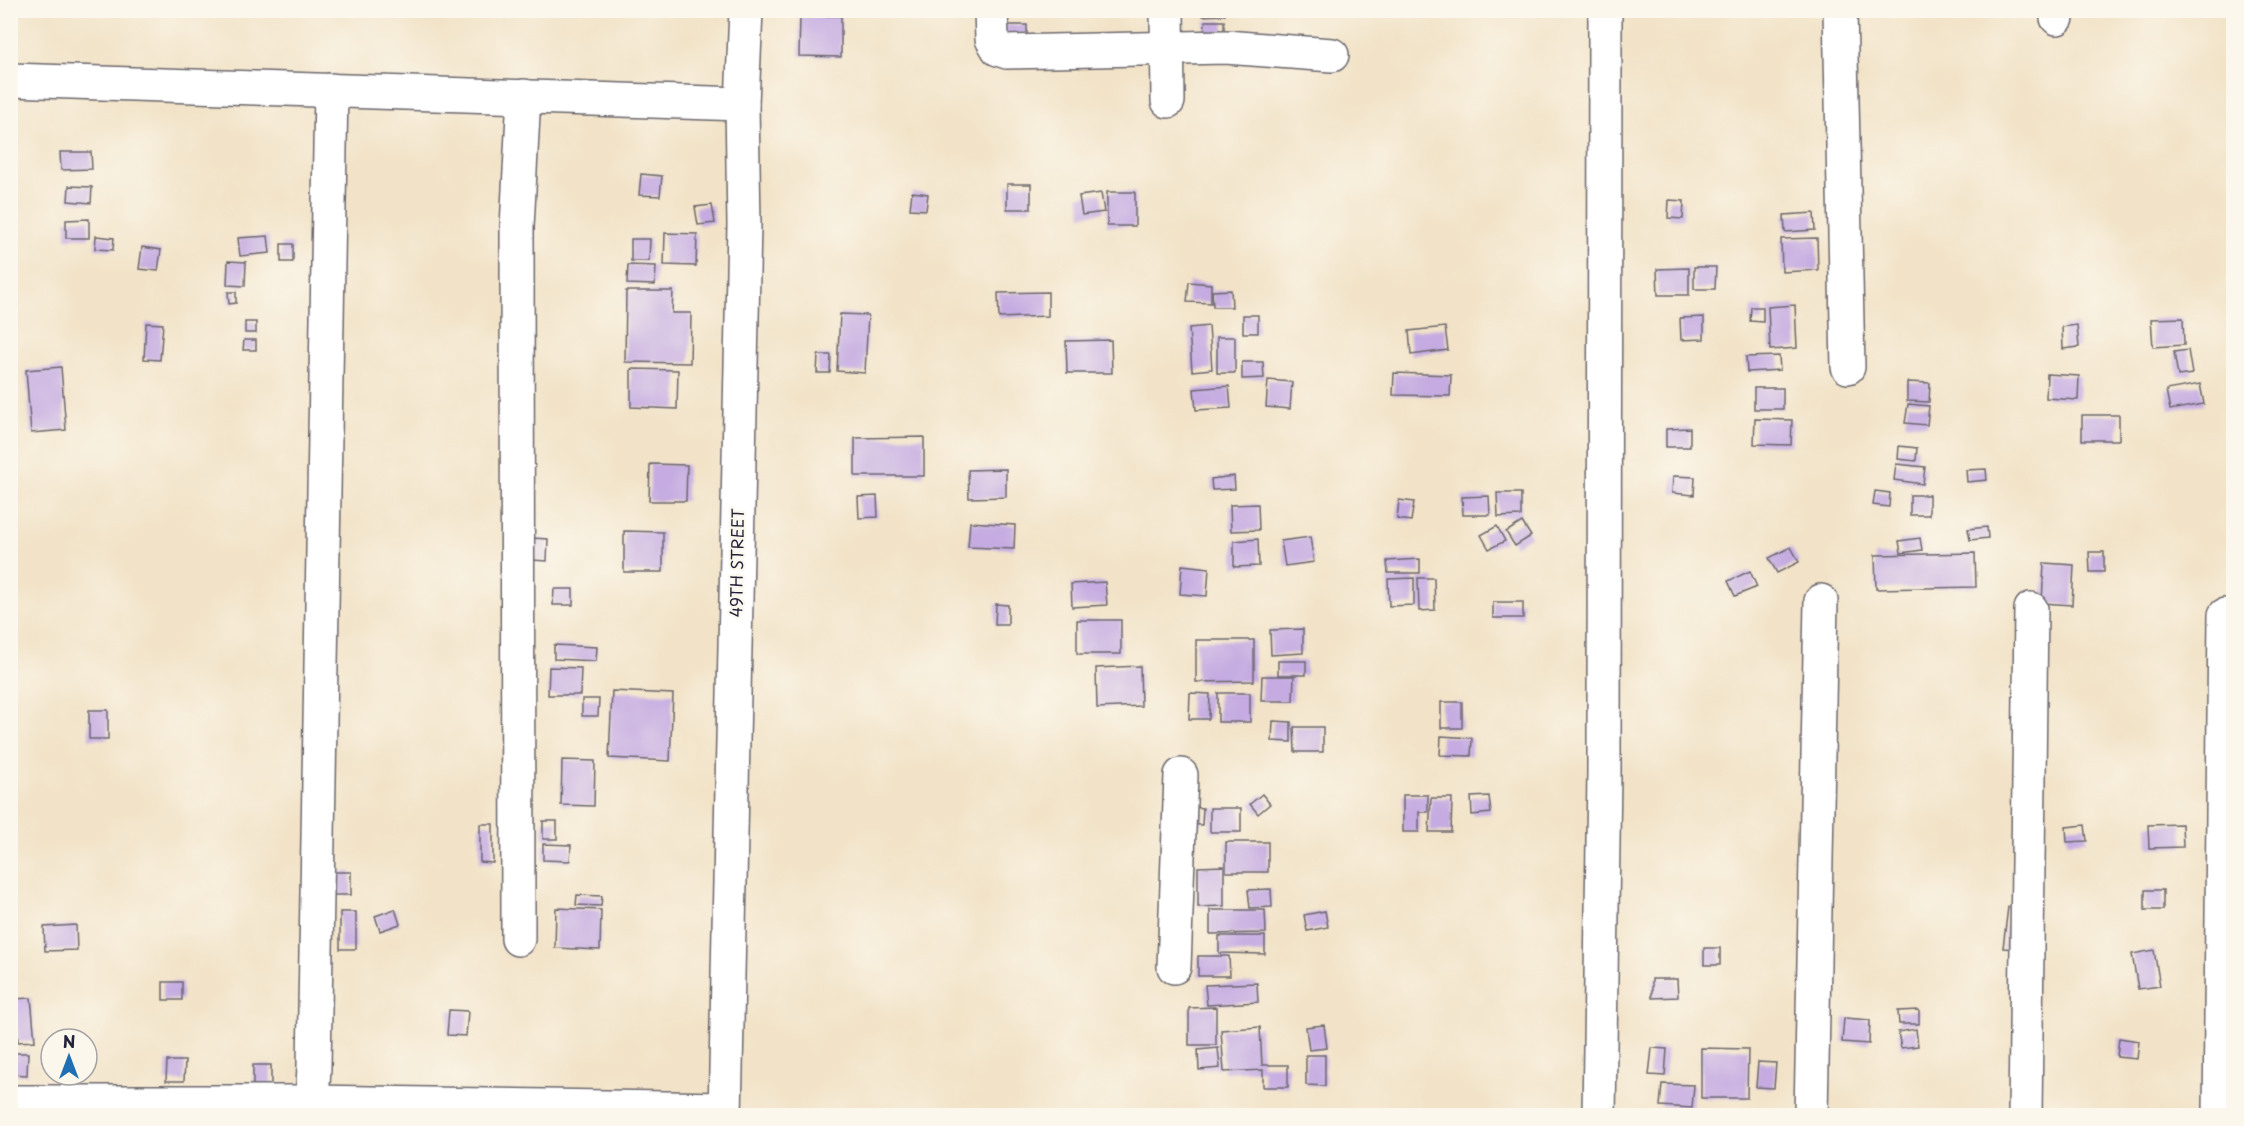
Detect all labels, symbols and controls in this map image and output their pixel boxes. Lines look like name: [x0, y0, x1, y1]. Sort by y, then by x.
street label: 49TH STREET: [723, 508, 749, 618]
north arrow: [39, 1027, 99, 1087]
text: N: [63, 1029, 75, 1053]

